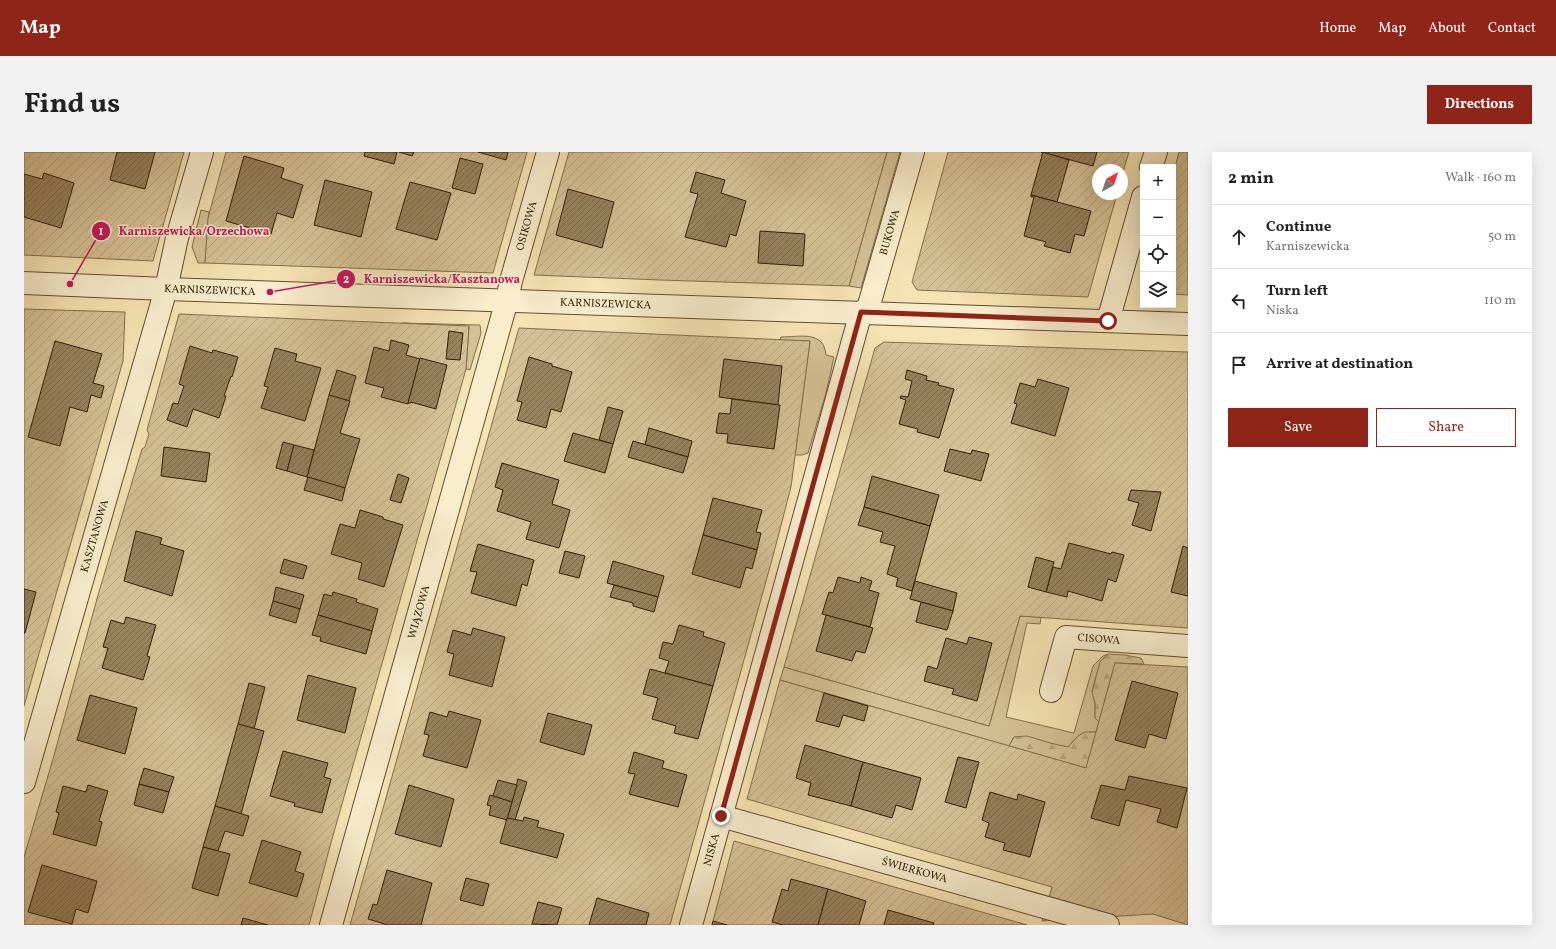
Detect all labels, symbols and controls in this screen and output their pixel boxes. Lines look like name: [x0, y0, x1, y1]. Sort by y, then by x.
text: Map: [20, 15, 61, 41]
text: Home: [1319, 19, 1356, 38]
text: Map: [1378, 19, 1406, 38]
text: About: [1428, 19, 1466, 38]
text: Contact: [1488, 19, 1536, 38]
text: Find us: [24, 85, 120, 124]
button: Directions: [1427, 85, 1532, 124]
north arrow: [1092, 164, 1128, 200]
map controls: [1140, 164, 1176, 308]
button: +: [1140, 164, 1176, 200]
text: 2 min: [1228, 167, 1274, 190]
text: Walk · 160 m: [1445, 169, 1516, 187]
street label: OSIKOWA: [513, 199, 541, 252]
button: −: [1140, 200, 1176, 236]
street label: BUKOWA: [876, 207, 904, 257]
text: Continue: [1266, 217, 1331, 238]
callout: Karniszewicka/Orzechowa: [91, 219, 277, 243]
text: 1: [99, 224, 104, 240]
text: Karniszewicka/Orzechowa: [119, 224, 270, 240]
icon: ahead: [1228, 226, 1250, 248]
text: 50 m: [1488, 228, 1516, 246]
button: locate: [1140, 236, 1176, 272]
text: Karniszewicka: [1266, 238, 1350, 256]
callout: Karniszewicka/Kasztanowa: [336, 267, 528, 291]
text: 2: [343, 272, 349, 288]
text: Karniszewicka/Kasztanowa: [364, 272, 521, 288]
button: layers: [1140, 272, 1176, 308]
street label: KARNISZEWICKA: [164, 281, 256, 300]
text: Turn left: [1266, 281, 1328, 302]
icon: left: [1228, 290, 1250, 312]
text: 110 m: [1484, 292, 1516, 310]
street label: KARNISZEWICKA: [560, 295, 652, 313]
text: Niska: [1266, 302, 1299, 320]
route start: [1099, 312, 1117, 330]
icon: arrive: [1228, 354, 1250, 376]
text: Arrive at destination: [1266, 354, 1413, 375]
button: Save: [1228, 408, 1368, 447]
button: Share: [1376, 408, 1516, 447]
street label: KASZTANOWA: [77, 498, 113, 574]
street label: WIĄZOWA: [404, 583, 434, 641]
street label: CISOWA: [1077, 630, 1121, 648]
route end: [712, 807, 730, 825]
street label: NISKA: [700, 832, 724, 868]
street label: ŚWIERKOWA: [880, 854, 949, 887]

